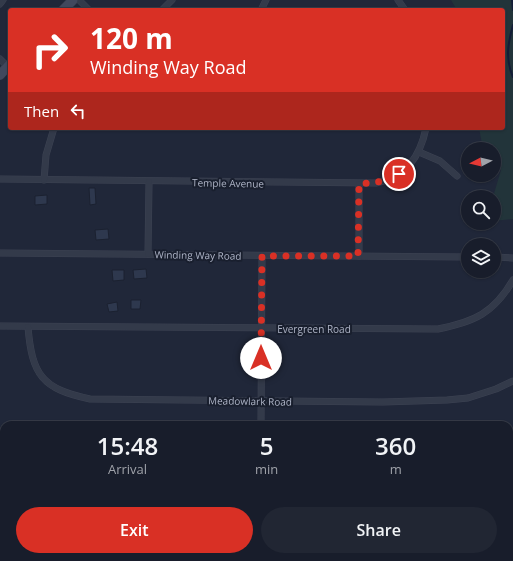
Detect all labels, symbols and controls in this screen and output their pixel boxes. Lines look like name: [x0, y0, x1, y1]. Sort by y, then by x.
text: 120 m: [90, 19, 173, 57]
icon: right: [24, 24, 76, 76]
text: Winding Way Road: [90, 55, 247, 79]
icon: left: [67, 100, 89, 122]
text: Then: [24, 101, 59, 121]
north arrow: [461, 142, 501, 182]
map controls: [461, 142, 501, 278]
pin: [382, 157, 416, 191]
icon: arrive: [388, 163, 410, 185]
street label: Temple Avenue: [192, 175, 265, 191]
button: search: [461, 190, 501, 230]
button: layers: [461, 238, 501, 278]
street label: Winding Way Road: [154, 247, 242, 263]
street label: Evergreen Road: [277, 322, 351, 336]
position arrow: [240, 337, 282, 379]
street label: Meadowlark Road: [208, 393, 292, 409]
text: 15:48: [97, 429, 158, 462]
text: 5: [260, 429, 274, 462]
text: 360: [375, 429, 416, 462]
text: Arrival: [108, 460, 147, 478]
text: min: [255, 460, 278, 478]
text: m: [390, 460, 402, 478]
button: Exit: [16, 507, 253, 553]
button: Share: [261, 507, 497, 553]

